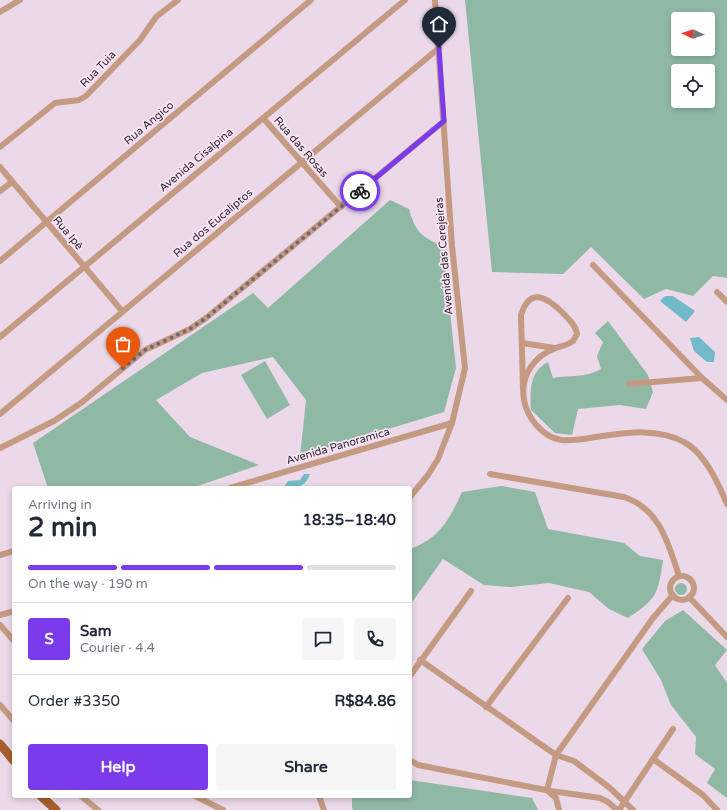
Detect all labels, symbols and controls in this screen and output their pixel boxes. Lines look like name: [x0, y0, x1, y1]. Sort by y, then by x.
pin: [422, 7.0, 456, 48]
north arrow: [671, 12, 715, 56]
map controls: [671, 12, 715, 108]
icon: home: [428, 13, 450, 35]
street label: Rua Tuia: [78, 48, 118, 90]
button: locate: [671, 64, 715, 108]
street label: Rua Angico: [122, 98, 177, 147]
street label: Rua das Rosas: [271, 114, 331, 180]
street label: Avenida Cisalpina: [156, 125, 236, 195]
courier: [340, 171, 380, 211]
icon: bike: [349, 180, 371, 202]
street label: Rua dos Eucaliptos: [171, 186, 255, 260]
street label: Avenida das Cerejeiras: [432, 197, 456, 315]
street label: Rua Ipê: [50, 214, 86, 252]
pin: [106, 327, 140, 368]
icon: bag: [112, 333, 134, 355]
street label: Avenida Panoramica: [285, 425, 391, 467]
text: Arriving in: [28, 497, 92, 513]
text: 18:35–18:40: [303, 511, 396, 529]
text: 2 min: [28, 512, 97, 543]
text: On the way · 190 m: [28, 576, 148, 592]
button: chat: [302, 618, 344, 660]
button: phone: [354, 618, 396, 660]
text: Sam: [80, 622, 111, 640]
text: S: [44, 630, 54, 648]
text: Courier · 4.4: [80, 640, 155, 656]
text: Order #3350: [28, 692, 120, 710]
text: R$84.86: [335, 692, 396, 710]
button: Help: [28, 744, 208, 790]
button: Share: [216, 744, 396, 790]

